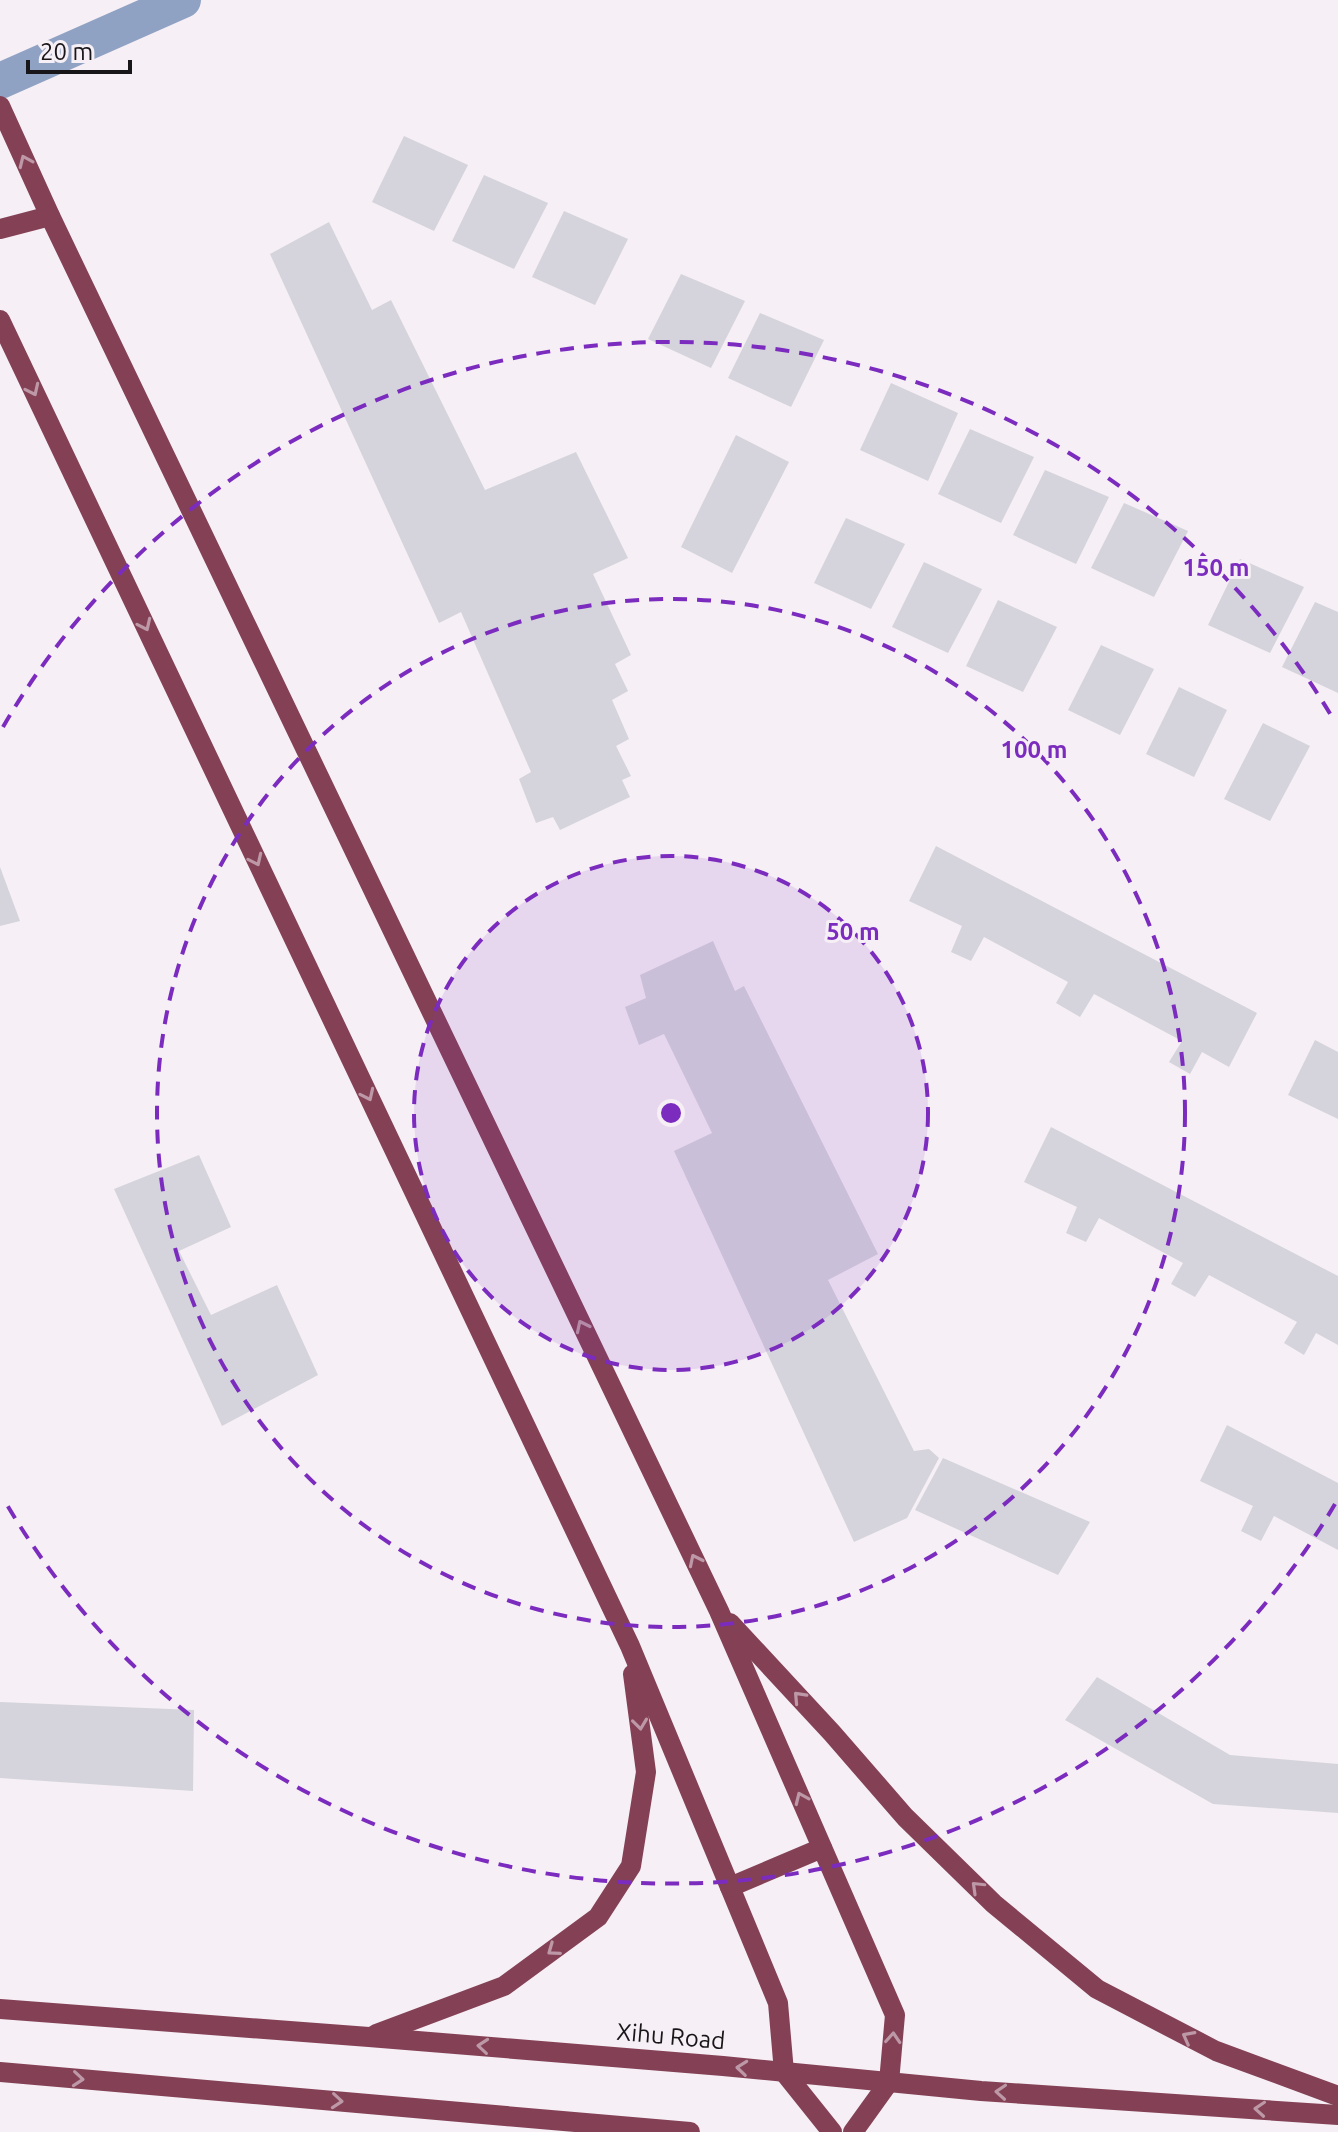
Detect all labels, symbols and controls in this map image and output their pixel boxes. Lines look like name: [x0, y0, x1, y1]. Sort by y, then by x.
scale bar: [28, 24, 130, 74]
text: 20 m: [40, 38, 93, 65]
one-way arrow: [19, 155, 35, 170]
one-way arrow: [23, 382, 39, 396]
text: 150 m: [1183, 554, 1249, 581]
one-way arrow: [135, 617, 151, 631]
text: 100 m: [1001, 736, 1067, 763]
one-way arrow: [246, 852, 262, 866]
text: 50 m: [826, 918, 880, 945]
one-way arrow: [358, 1086, 374, 1101]
centre of rings: [657, 1099, 685, 1127]
one-way arrow: [576, 1320, 592, 1334]
one-way arrow: [689, 1554, 705, 1569]
one-way arrow: [794, 1692, 809, 1706]
one-way arrow: [631, 1718, 648, 1731]
one-way arrow: [794, 1792, 810, 1806]
one-way arrow: [972, 1882, 986, 1896]
one-way arrow: [547, 1940, 562, 1954]
street label: Xihu Road: [616, 2018, 726, 2054]
one-way arrow: [884, 2031, 901, 2044]
one-way arrow: [1181, 2031, 1196, 2046]
one-way arrow: [476, 2038, 489, 2055]
one-way arrow: [735, 2060, 748, 2077]
one-way arrow: [72, 2070, 85, 2087]
one-way arrow: [994, 2084, 1007, 2101]
one-way arrow: [331, 2092, 344, 2109]
one-way arrow: [1253, 2101, 1266, 2118]

